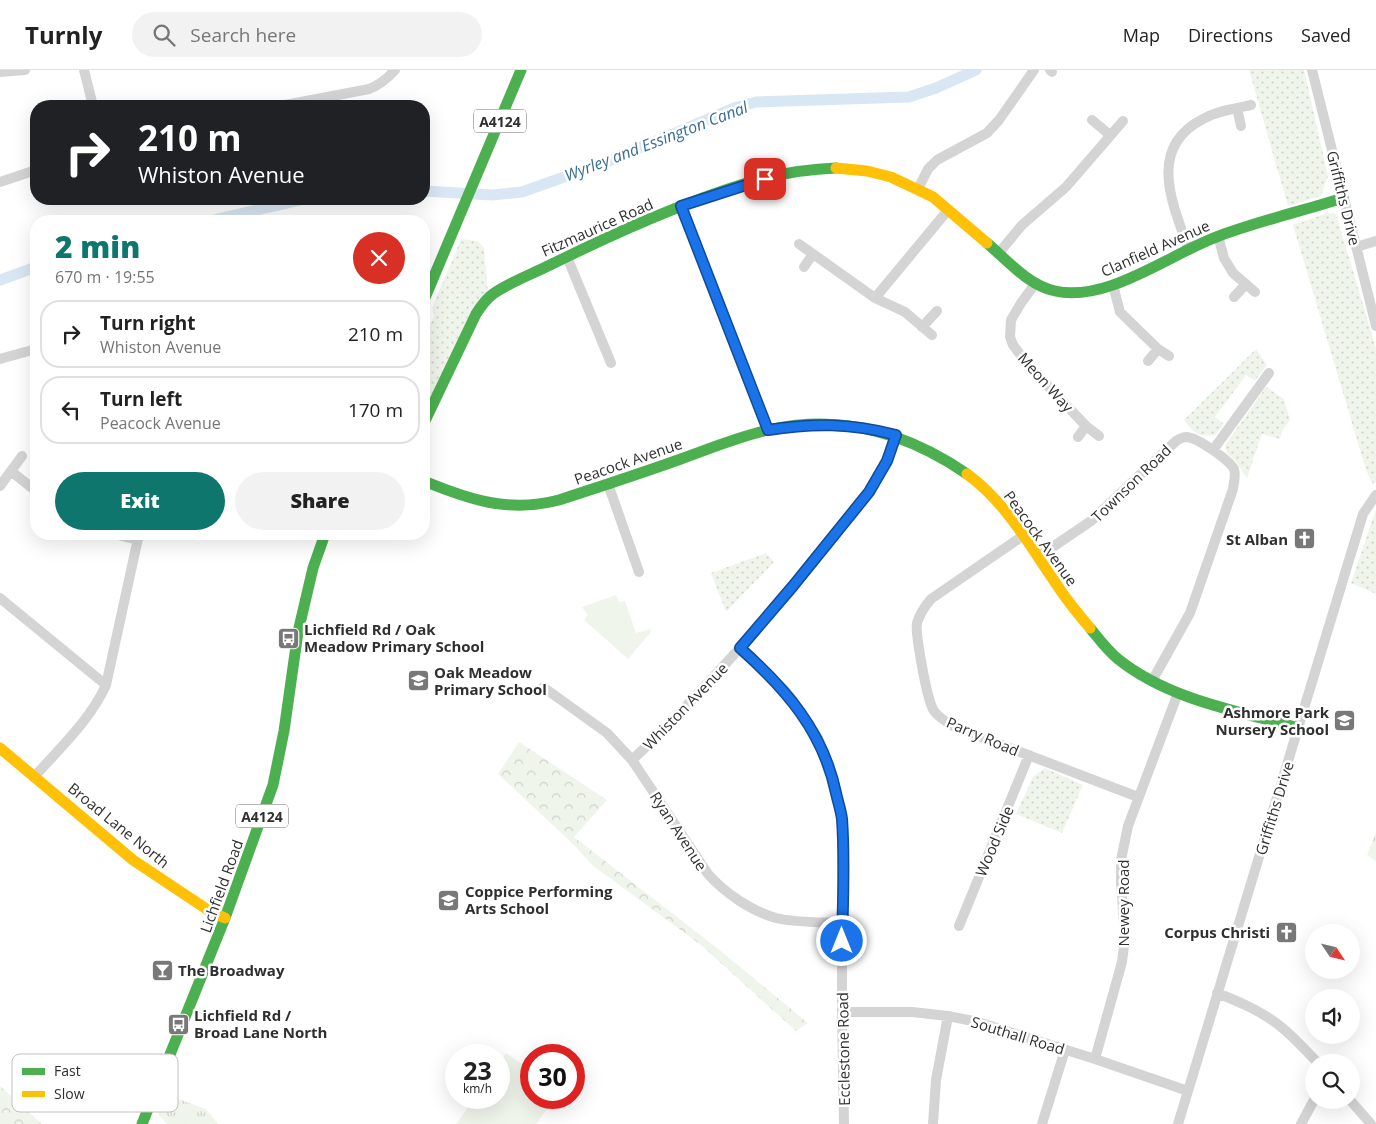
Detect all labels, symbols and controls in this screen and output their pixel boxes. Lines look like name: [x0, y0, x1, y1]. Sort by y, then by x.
search box: [132, 12, 482, 57]
text: Turnly: [25, 18, 102, 51]
icon: search: [150, 21, 178, 49]
text: Search here: [190, 22, 296, 48]
text: Map: [1123, 23, 1160, 47]
text: Directions: [1188, 23, 1273, 47]
text: Saved: [1301, 23, 1351, 47]
water label: Wyrley and Essington Canal: [561, 96, 752, 186]
road number: A4124: [474, 110, 526, 132]
text: 210 m: [138, 114, 242, 161]
icon: right: [55, 120, 120, 185]
street label: Griffiths Drive: [1323, 149, 1365, 247]
pin: [744, 158, 786, 200]
text: Whiston Avenue: [138, 159, 305, 189]
icon: arrive: [751, 165, 779, 193]
street label: Fitzmaurice Road: [538, 193, 656, 261]
street label: Clanfield Avenue: [1097, 215, 1213, 281]
text: 2 min: [55, 226, 140, 267]
button: close: [353, 232, 405, 284]
text: 670 m · 19:55: [55, 266, 155, 288]
text: Turn right: [100, 310, 195, 336]
icon: right: [57, 320, 85, 348]
text: 210 m: [348, 321, 403, 347]
text: Whiston Avenue: [100, 336, 221, 358]
street label: Meon Way: [1014, 348, 1078, 416]
text: Turn left: [100, 386, 182, 412]
icon: left: [57, 396, 85, 424]
text: 170 m: [348, 397, 403, 423]
text: Peacock Avenue: [100, 412, 221, 434]
street label: Peacock Avenue: [571, 433, 685, 489]
street label: Townson Road: [1087, 440, 1175, 526]
button: Exit: [55, 472, 225, 530]
button: Share: [235, 472, 405, 530]
street label: Peacock Avenue: [1000, 486, 1082, 590]
church icon: St Alban: [1292, 527, 1316, 551]
place label: St Alban: [1226, 529, 1288, 549]
place label: Lichfield Rd / Oak Meadow Primary School: [304, 619, 484, 656]
bus stop icon: Lichfield Rd / Oak Meadow Primary School: [276, 626, 300, 650]
street label: Whiston Avenue: [638, 658, 732, 754]
place label: Oak Meadow Primary School: [434, 662, 547, 699]
school or university icon: Oak Meadow Primary School: [406, 669, 430, 693]
place label: Ashmore Park Nursery School: [1216, 702, 1330, 739]
school or university icon: Ashmore Park Nursery School: [1333, 709, 1357, 733]
street label: Parry Road: [944, 712, 1022, 760]
street label: Griffiths Drive: [1250, 759, 1298, 857]
street label: Broad Lane North: [64, 778, 174, 872]
street label: Ryan Avenue: [646, 788, 712, 874]
street label: Wood Side: [970, 803, 1018, 879]
road number: A4124: [236, 804, 288, 828]
street label: Lichfield Road: [195, 837, 247, 935]
street label: Newey Road: [1113, 860, 1133, 946]
place label: Coppice Performing Arts School: [465, 881, 613, 918]
school or university icon: Coppice Performing Arts School: [437, 888, 461, 912]
position arrow: [815, 914, 867, 966]
church icon: Corpus Christi: [1274, 920, 1298, 944]
place label: Corpus Christi: [1164, 922, 1270, 942]
north arrow: [1305, 924, 1360, 979]
map controls: [1305, 924, 1360, 1109]
bar icon: The Broadway: [150, 958, 174, 982]
place label: The Broadway: [178, 960, 285, 980]
button: sound: [1305, 989, 1360, 1044]
street label: Ecclestone Road: [832, 992, 854, 1106]
place label: Lichfield Rd / Broad Lane North: [194, 1005, 327, 1042]
street label: Southall Road: [969, 1011, 1067, 1059]
bus stop icon: Lichfield Rd / Broad Lane North: [166, 1012, 190, 1036]
speed limit sign: 30: [520, 1044, 585, 1109]
text: 23: [463, 1053, 492, 1087]
legend: [12, 1054, 178, 1112]
button: search: [1305, 1054, 1360, 1109]
text: Fast: [54, 1061, 81, 1080]
text: km/h: [463, 1080, 492, 1097]
text: Slow: [54, 1084, 85, 1103]

